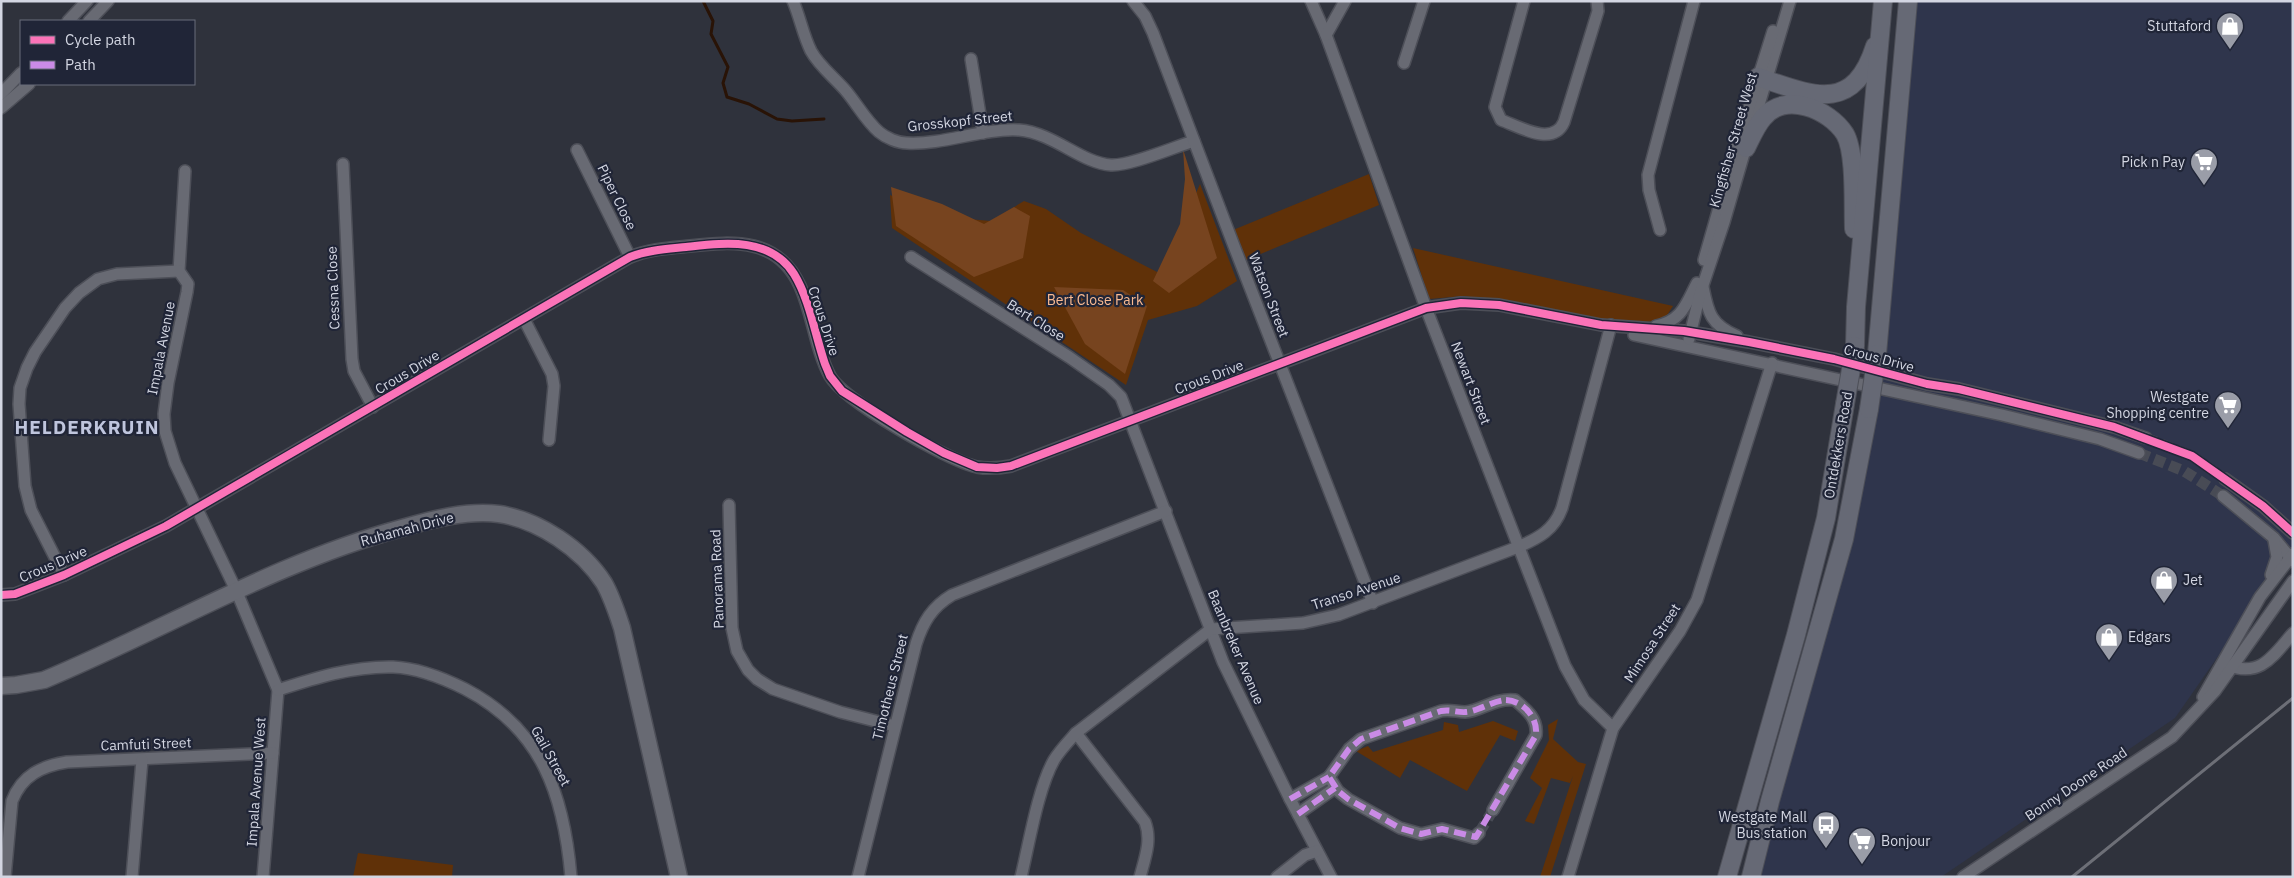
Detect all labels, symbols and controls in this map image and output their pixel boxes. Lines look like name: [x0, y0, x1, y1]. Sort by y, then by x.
shop icon: Stuttaford: [2215, 11, 2245, 50]
place label: Stuttaford: [2147, 17, 2211, 35]
legend: [20, 20, 195, 85]
text: Cycle path: [65, 30, 136, 49]
text: Path: [65, 55, 96, 74]
street label: Kingfisher Street West: [1705, 70, 1761, 210]
street label: Grosskopf Street: [907, 107, 1013, 135]
supermarket icon: Pick n Pay: [2189, 147, 2219, 186]
place label: Pick n Pay: [2121, 153, 2185, 171]
street label: Piper Close: [593, 161, 641, 233]
street label: Cessna Close: [323, 246, 343, 330]
street label: Watson Street: [1245, 250, 1293, 340]
street label: Crous Drive: [804, 284, 844, 358]
park label: Bert Close Park: [1047, 291, 1144, 309]
street label: Bert Close: [1004, 295, 1069, 345]
street label: Impala Avenue: [143, 299, 179, 396]
street label: Newart Street: [1447, 339, 1495, 427]
street label: Crous Drive: [1842, 340, 1916, 376]
street label: Crous Drive: [371, 346, 443, 398]
street label: Crous Drive: [1172, 356, 1246, 398]
place label: Westgate Shopping centre: [2106, 388, 2209, 422]
street label: Ontdekkers Road: [1820, 390, 1856, 500]
supermarket icon: Westgate Shopping centre: [2213, 390, 2243, 429]
district label: HELDERKRUIN: [15, 415, 159, 439]
street label: Ruhamah Drive: [358, 508, 456, 550]
street label: Panorama Road: [706, 529, 728, 629]
street label: Crous Drive: [16, 541, 90, 586]
shop icon: Jet: [2149, 565, 2179, 604]
street label: Transo Avenue: [1309, 568, 1403, 614]
place label: Jet: [2183, 571, 2203, 589]
street label: Baanbreker Avenue: [1204, 587, 1268, 707]
street label: Mimosa Street: [1620, 600, 1684, 686]
shop icon: Edgars: [2094, 622, 2124, 661]
place label: Edgars: [2128, 628, 2171, 646]
street label: Timotheus Street: [868, 632, 912, 742]
street label: Impala Avenue West: [243, 717, 270, 847]
street label: Gail Street: [527, 723, 575, 789]
street label: Camfuti Street: [100, 733, 192, 755]
street label: Bonny Doone Road: [2022, 743, 2130, 825]
place label: Westgate Mall Bus station: [1718, 808, 1807, 842]
bus stop icon: Westgate Mall Bus station: [1811, 810, 1841, 849]
supermarket icon: Bonjour: [1847, 826, 1877, 865]
place label: Bonjour: [1881, 832, 1930, 850]

